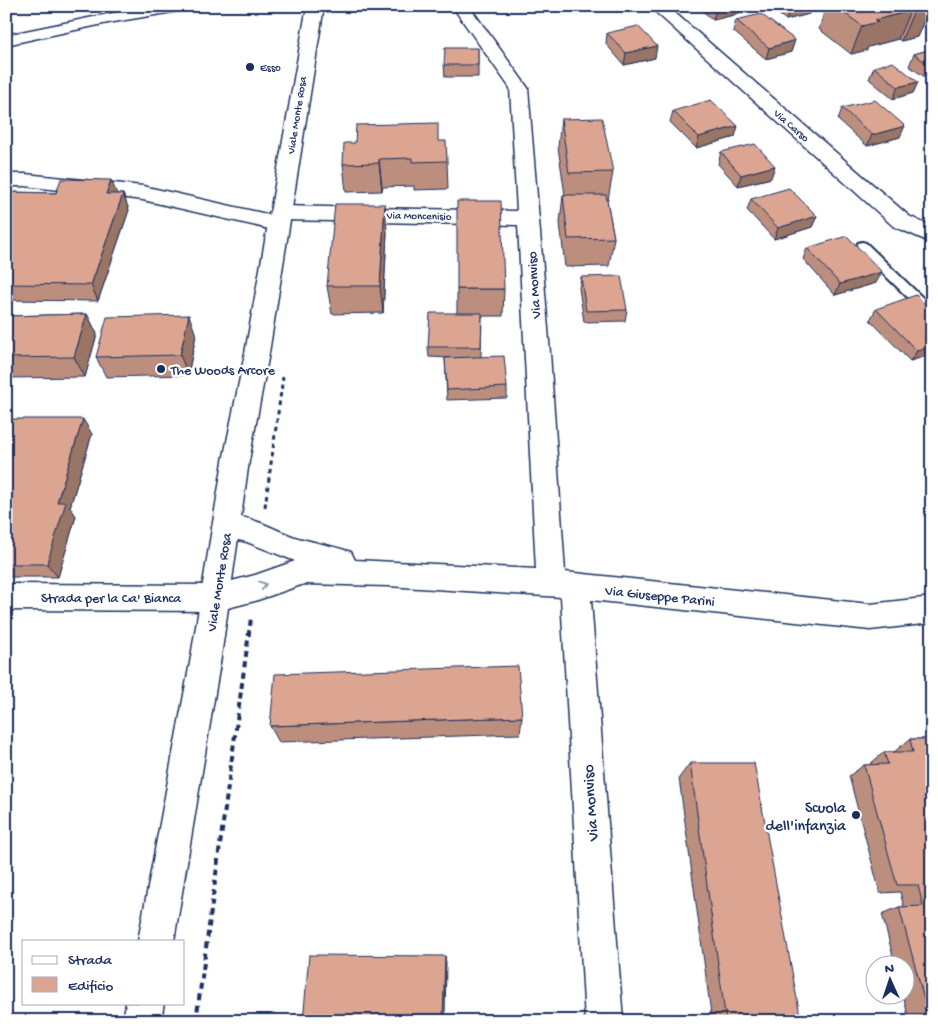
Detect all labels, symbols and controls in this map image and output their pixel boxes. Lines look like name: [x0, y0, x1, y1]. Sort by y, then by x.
marker: Esso: [244, 61, 256, 73]
place label: Esso: [260, 63, 281, 75]
street label: Viale Monte Rosa: [286, 75, 310, 156]
street label: Via Carso: [770, 107, 811, 145]
street label: Via Moncenisio: [385, 210, 452, 224]
street label: Via Monviso: [525, 251, 546, 320]
marker: The Woods Arcore: [155, 363, 167, 375]
place label: The Woods Arcore: [170, 363, 276, 380]
street label: Viale Monte Rosa: [204, 531, 237, 634]
one-way arrow: [258, 581, 267, 591]
street label: Via Giuseppe Parini: [603, 583, 715, 612]
street label: Strada per la Ca' Bianca: [41, 591, 182, 608]
street label: Via Monviso: [580, 764, 605, 843]
place label: Scuola dell'infanzia: [765, 800, 847, 837]
marker: Scuola dell'infanzia: [850, 809, 862, 821]
legend: [22, 940, 185, 1004]
text: Strada: [68, 952, 113, 970]
north arrow: [866, 954, 916, 1004]
text: N: [884, 961, 894, 978]
text: Edificio: [68, 978, 114, 996]

